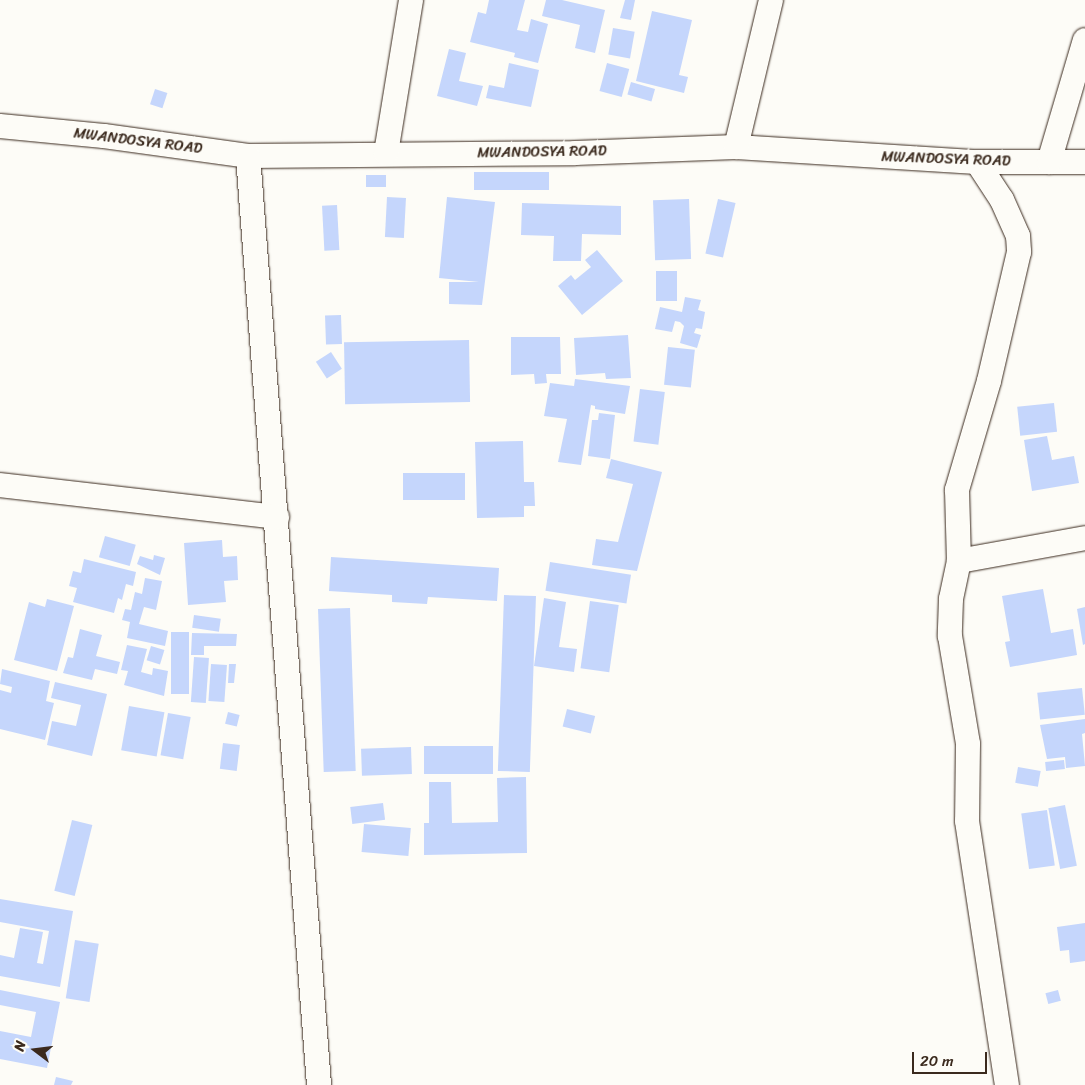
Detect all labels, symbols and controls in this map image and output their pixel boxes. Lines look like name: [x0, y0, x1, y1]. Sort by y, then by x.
street label: MWANDOSYA ROAD: [73, 124, 203, 158]
street label: MWANDOSYA ROAD: [477, 142, 607, 162]
street label: MWANDOSYA ROAD: [881, 148, 1011, 170]
north arrow: [10, 1025, 60, 1075]
text: N: [7, 1038, 33, 1054]
scale bar: [915, 1042, 990, 1074]
text: 20 m: [920, 1048, 954, 1074]

